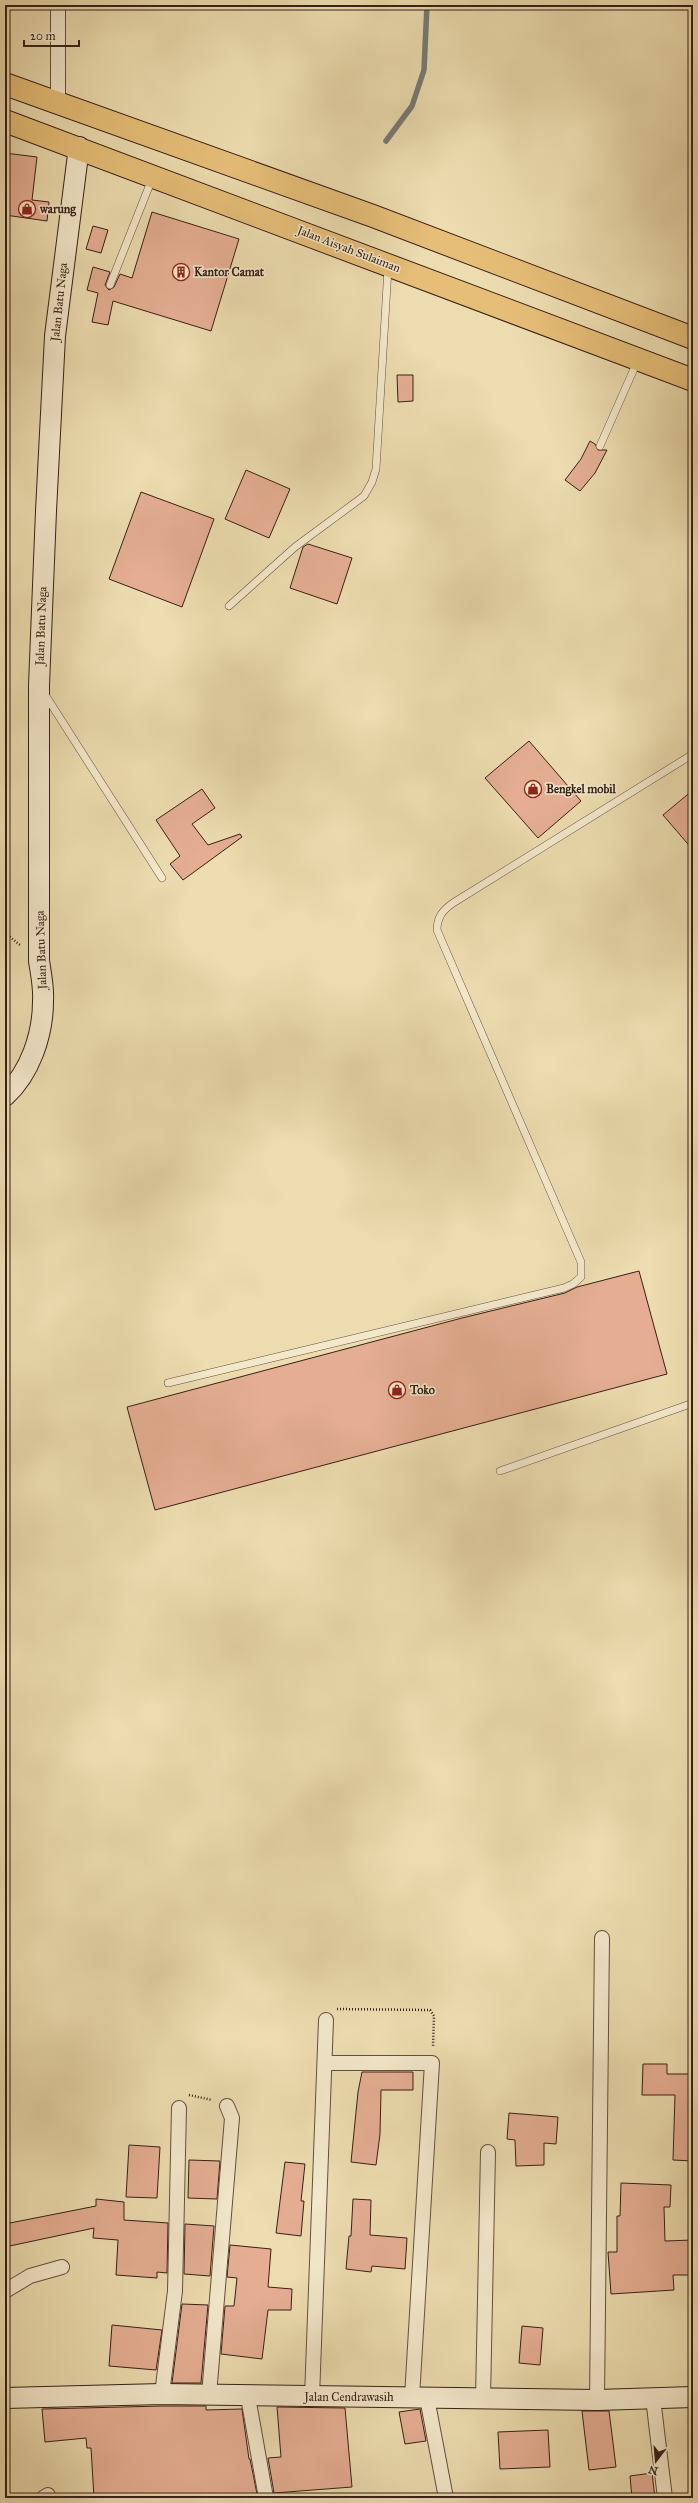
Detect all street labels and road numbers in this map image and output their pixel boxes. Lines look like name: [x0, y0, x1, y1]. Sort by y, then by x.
street label: Jalan Aisyah Sulaiman: [293, 222, 403, 276]
street label: Jalan Batu Naga: [48, 261, 71, 344]
street label: Jalan Batu Naga: [33, 585, 50, 668]
street label: Jalan Batu Naga: [33, 909, 50, 992]
street label: Jalan Cendrawasih: [302, 2390, 394, 2405]

